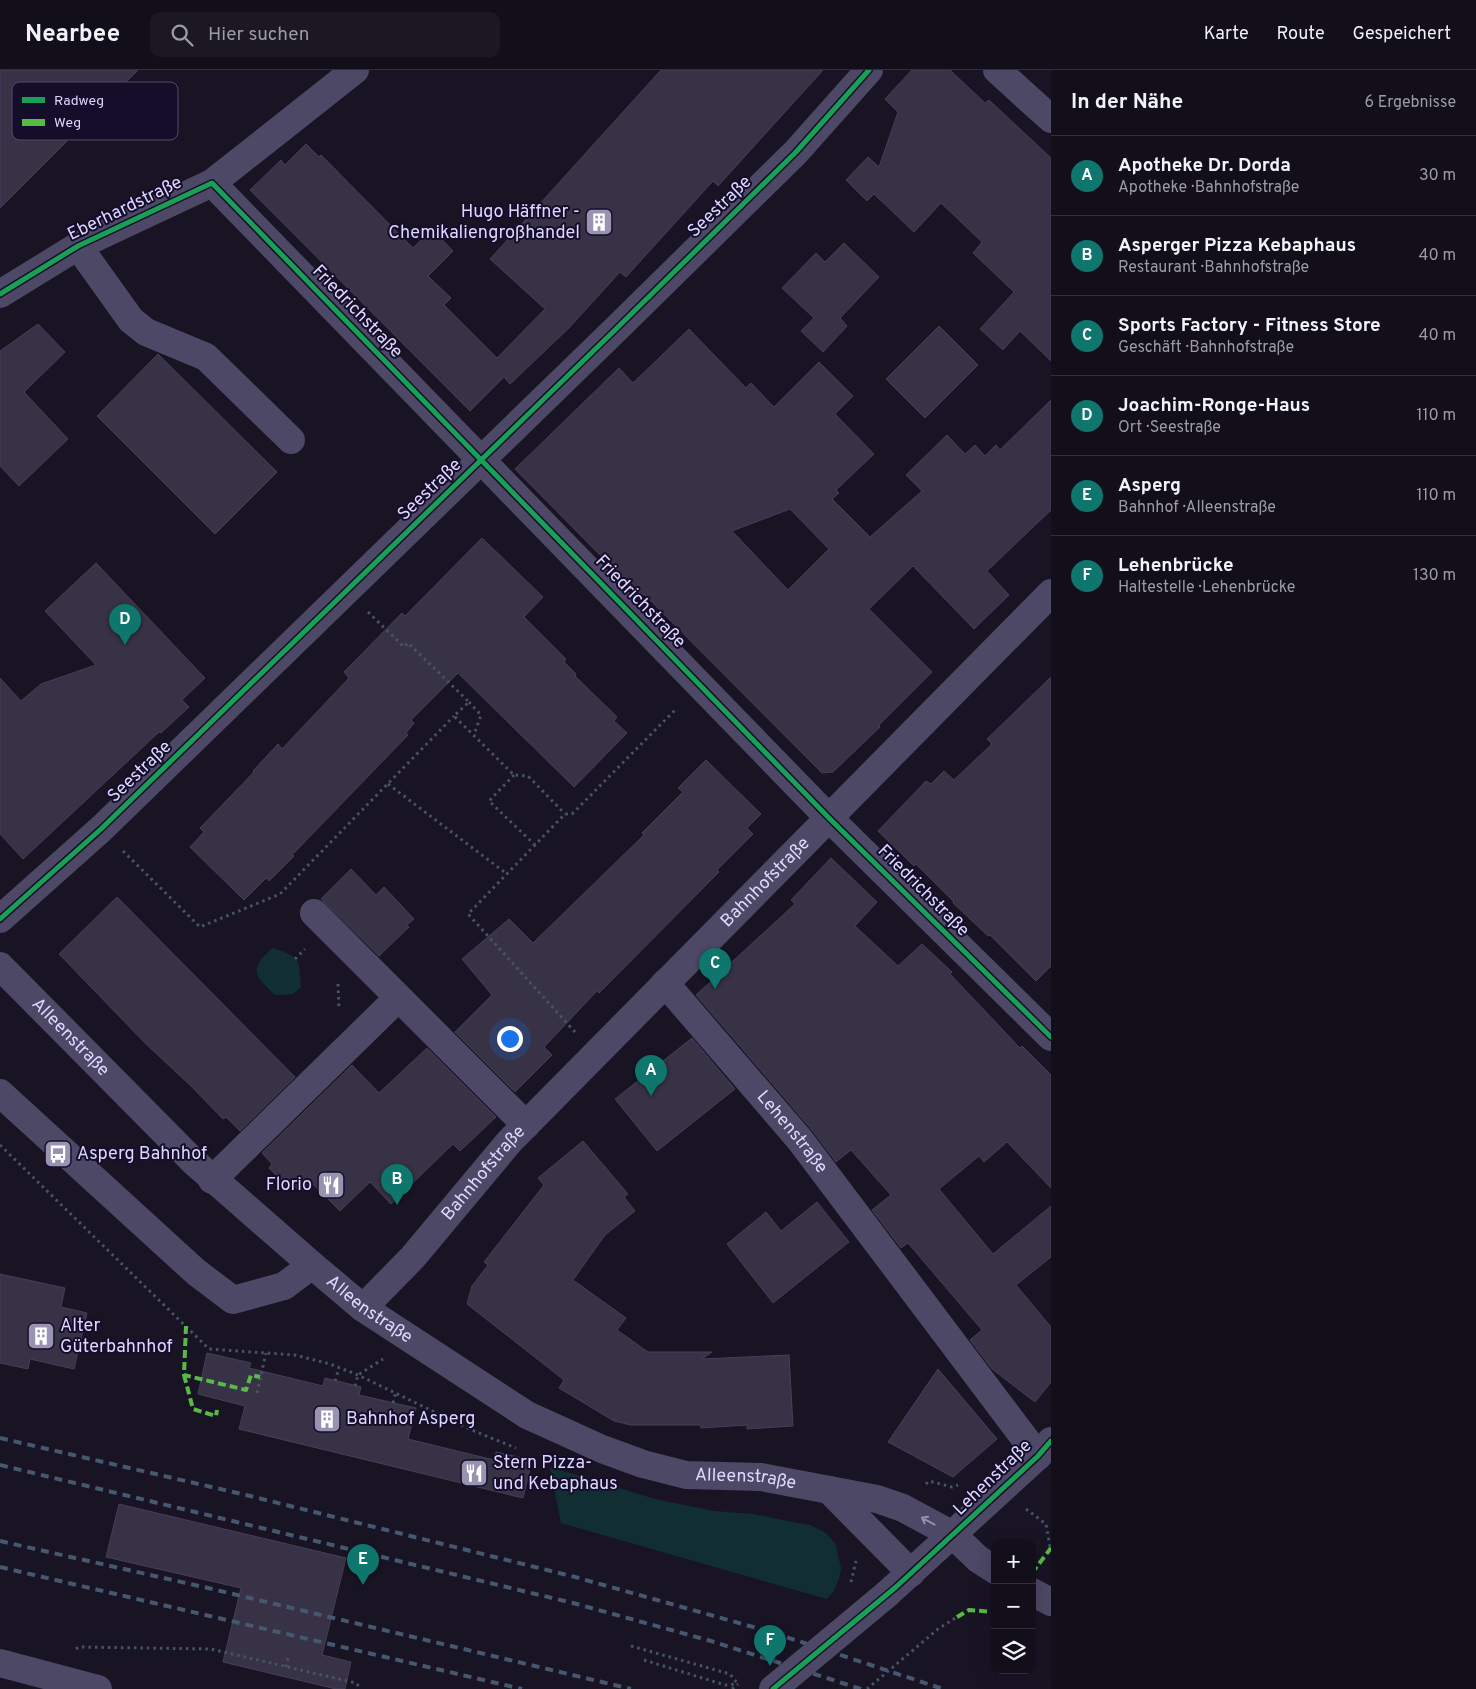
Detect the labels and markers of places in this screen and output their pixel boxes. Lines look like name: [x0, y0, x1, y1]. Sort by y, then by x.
place label: Hugo Häffner - Chemikaliengroßhandel: [388, 201, 580, 245]
building icon: Hugo Häffner - Chemikaliengroßhandel: [584, 207, 614, 237]
pin: D: [109, 604, 141, 645]
pin: C: [699, 948, 731, 989]
pin: A: [635, 1055, 667, 1096]
bus stop icon: Asperg Bahnhof: [43, 1139, 73, 1169]
place label: Asperg Bahnhof: [77, 1143, 207, 1166]
pin: B: [381, 1164, 413, 1205]
restaurant icon: Florio: [316, 1170, 346, 1200]
place label: Florio: [266, 1174, 312, 1197]
place label: Alter Güterbahnhof: [60, 1315, 173, 1359]
building icon: Alter Güterbahnhof: [26, 1321, 56, 1351]
building icon: Bahnhof Asperg: [312, 1404, 342, 1434]
place label: Bahnhof Asperg: [346, 1408, 475, 1431]
place label: Stern Pizza- und Kebaphaus: [493, 1452, 618, 1496]
restaurant icon: Stern Pizza- und Kebaphaus: [459, 1458, 489, 1488]
pin: E: [347, 1544, 379, 1585]
pin: F: [754, 1625, 786, 1666]

